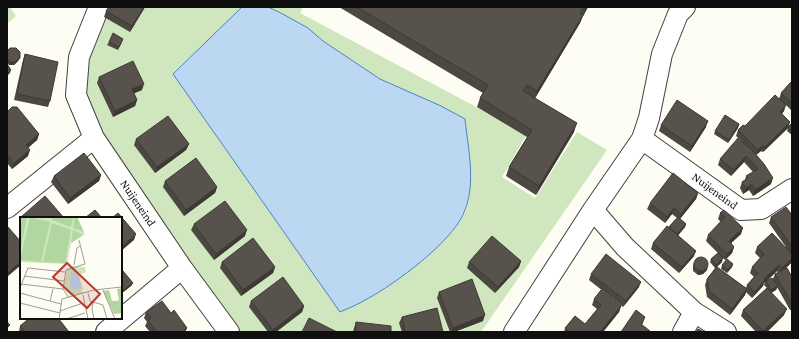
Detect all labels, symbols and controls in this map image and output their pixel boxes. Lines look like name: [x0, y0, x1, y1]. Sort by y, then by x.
street label: Nuijeneind: [689, 170, 741, 213]
street label: Nuijeneind: [117, 177, 159, 230]
inset map: [20, 217, 122, 319]

